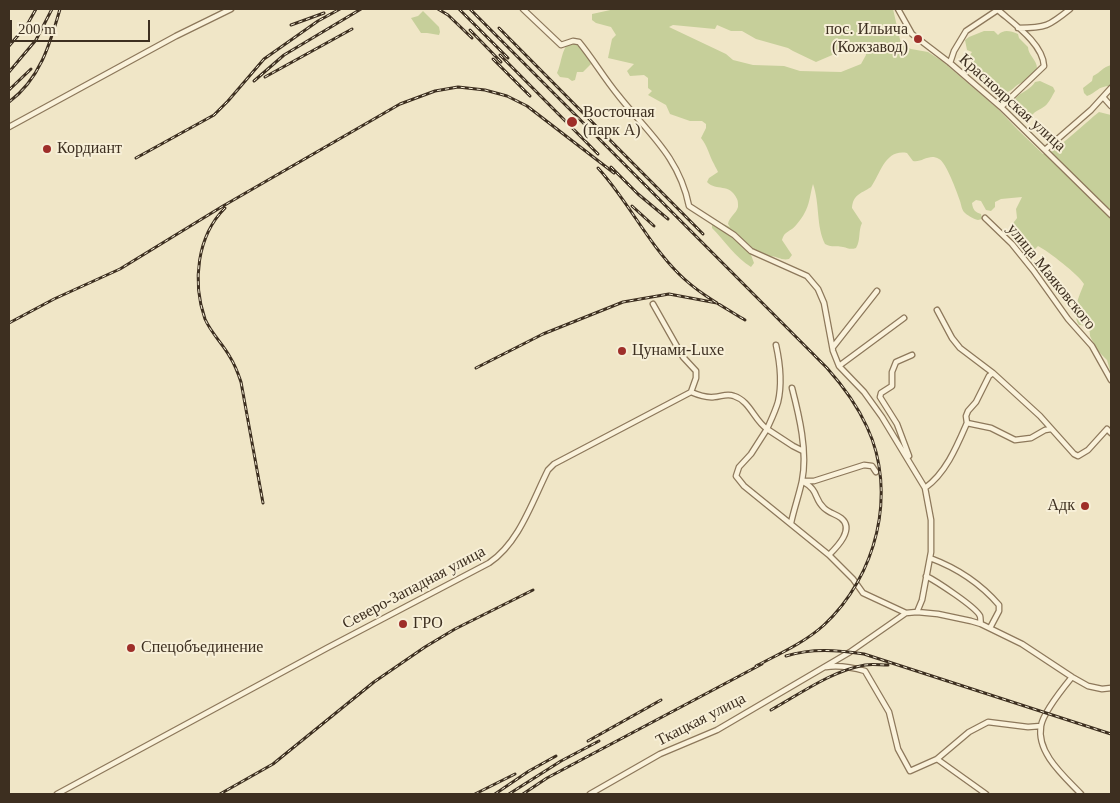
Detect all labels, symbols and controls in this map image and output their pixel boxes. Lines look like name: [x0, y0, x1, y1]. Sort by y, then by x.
scale bar: [12, 10, 152, 42]
place label: пос. Ильича (Кожзавод): [825, 20, 908, 58]
text: 200 m: [18, 21, 56, 37]
marker: пос. Ильича (Кожзавод): [912, 33, 924, 45]
street label: Красноярская улица: [955, 50, 1069, 156]
place label: Восточная (парк А): [583, 103, 655, 141]
marker: Восточная (парк А): [565, 115, 579, 129]
place label: Кордиант: [57, 139, 122, 159]
marker: Кордиант: [41, 143, 53, 155]
street label: улица Маяковского: [1002, 220, 1100, 334]
place label: Цунами-Luxe: [632, 341, 724, 361]
marker: Цунами-Luxe: [616, 345, 628, 357]
place label: Адк: [1048, 496, 1075, 516]
marker: Адк: [1079, 500, 1091, 512]
street label: Северо-Западная улица: [339, 542, 489, 634]
place label: ГРО: [413, 614, 443, 634]
marker: ГРО: [397, 618, 409, 630]
place label: Спецобъединение: [141, 638, 263, 658]
marker: Спецобъединение: [125, 642, 137, 654]
street label: Ткацкая улица: [653, 689, 749, 751]

